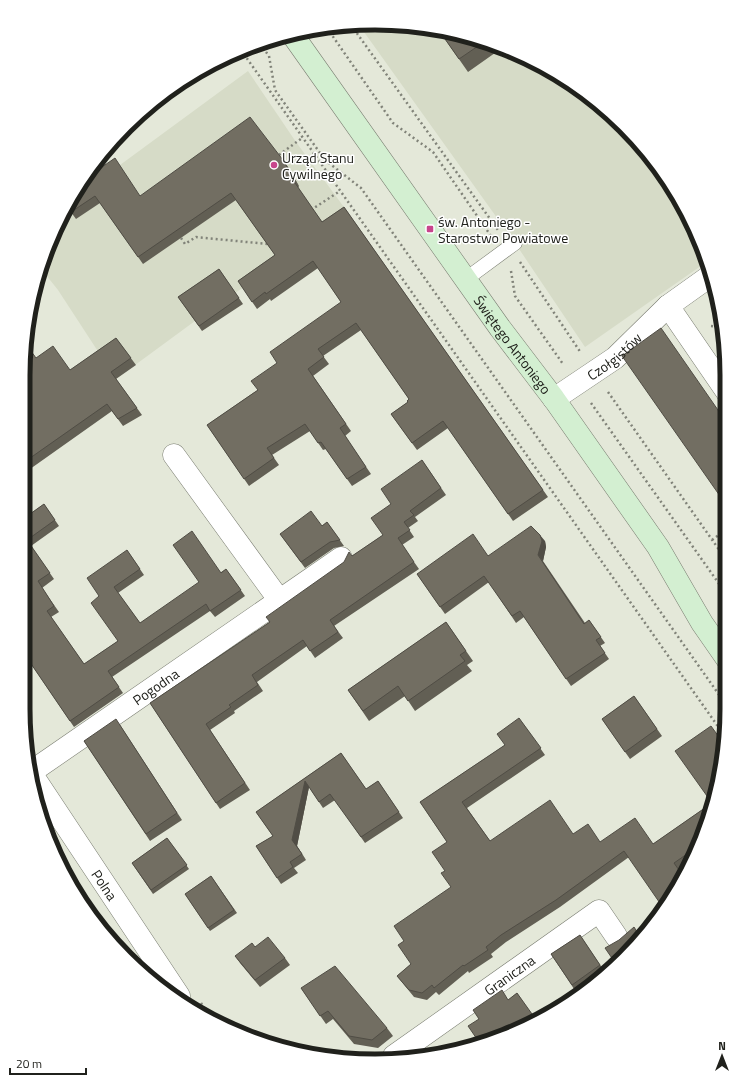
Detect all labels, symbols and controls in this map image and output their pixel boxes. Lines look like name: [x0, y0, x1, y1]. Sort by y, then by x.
place label: Urząd Stanu Cywilnego: [282, 147, 354, 184]
marker: Urząd Stanu Cywilnego: [269, 160, 279, 170]
place label: św. Antoniego - Starostwo Powiatowe: [438, 211, 568, 248]
marker: św. Antoniego - Starostwo Powiatowe: [425, 224, 435, 234]
street label: Świętego Antoniego: [469, 291, 557, 398]
street label: Czołgistów: [582, 327, 646, 385]
street label: Pogodna: [128, 663, 183, 710]
street label: Polna: [87, 865, 123, 904]
street label: Graniczna: [479, 949, 539, 1000]
north arrow: [702, 1036, 742, 1076]
text: N: [718, 1038, 726, 1054]
scale bar: [10, 1050, 86, 1076]
text: 20 m: [16, 1054, 42, 1073]

